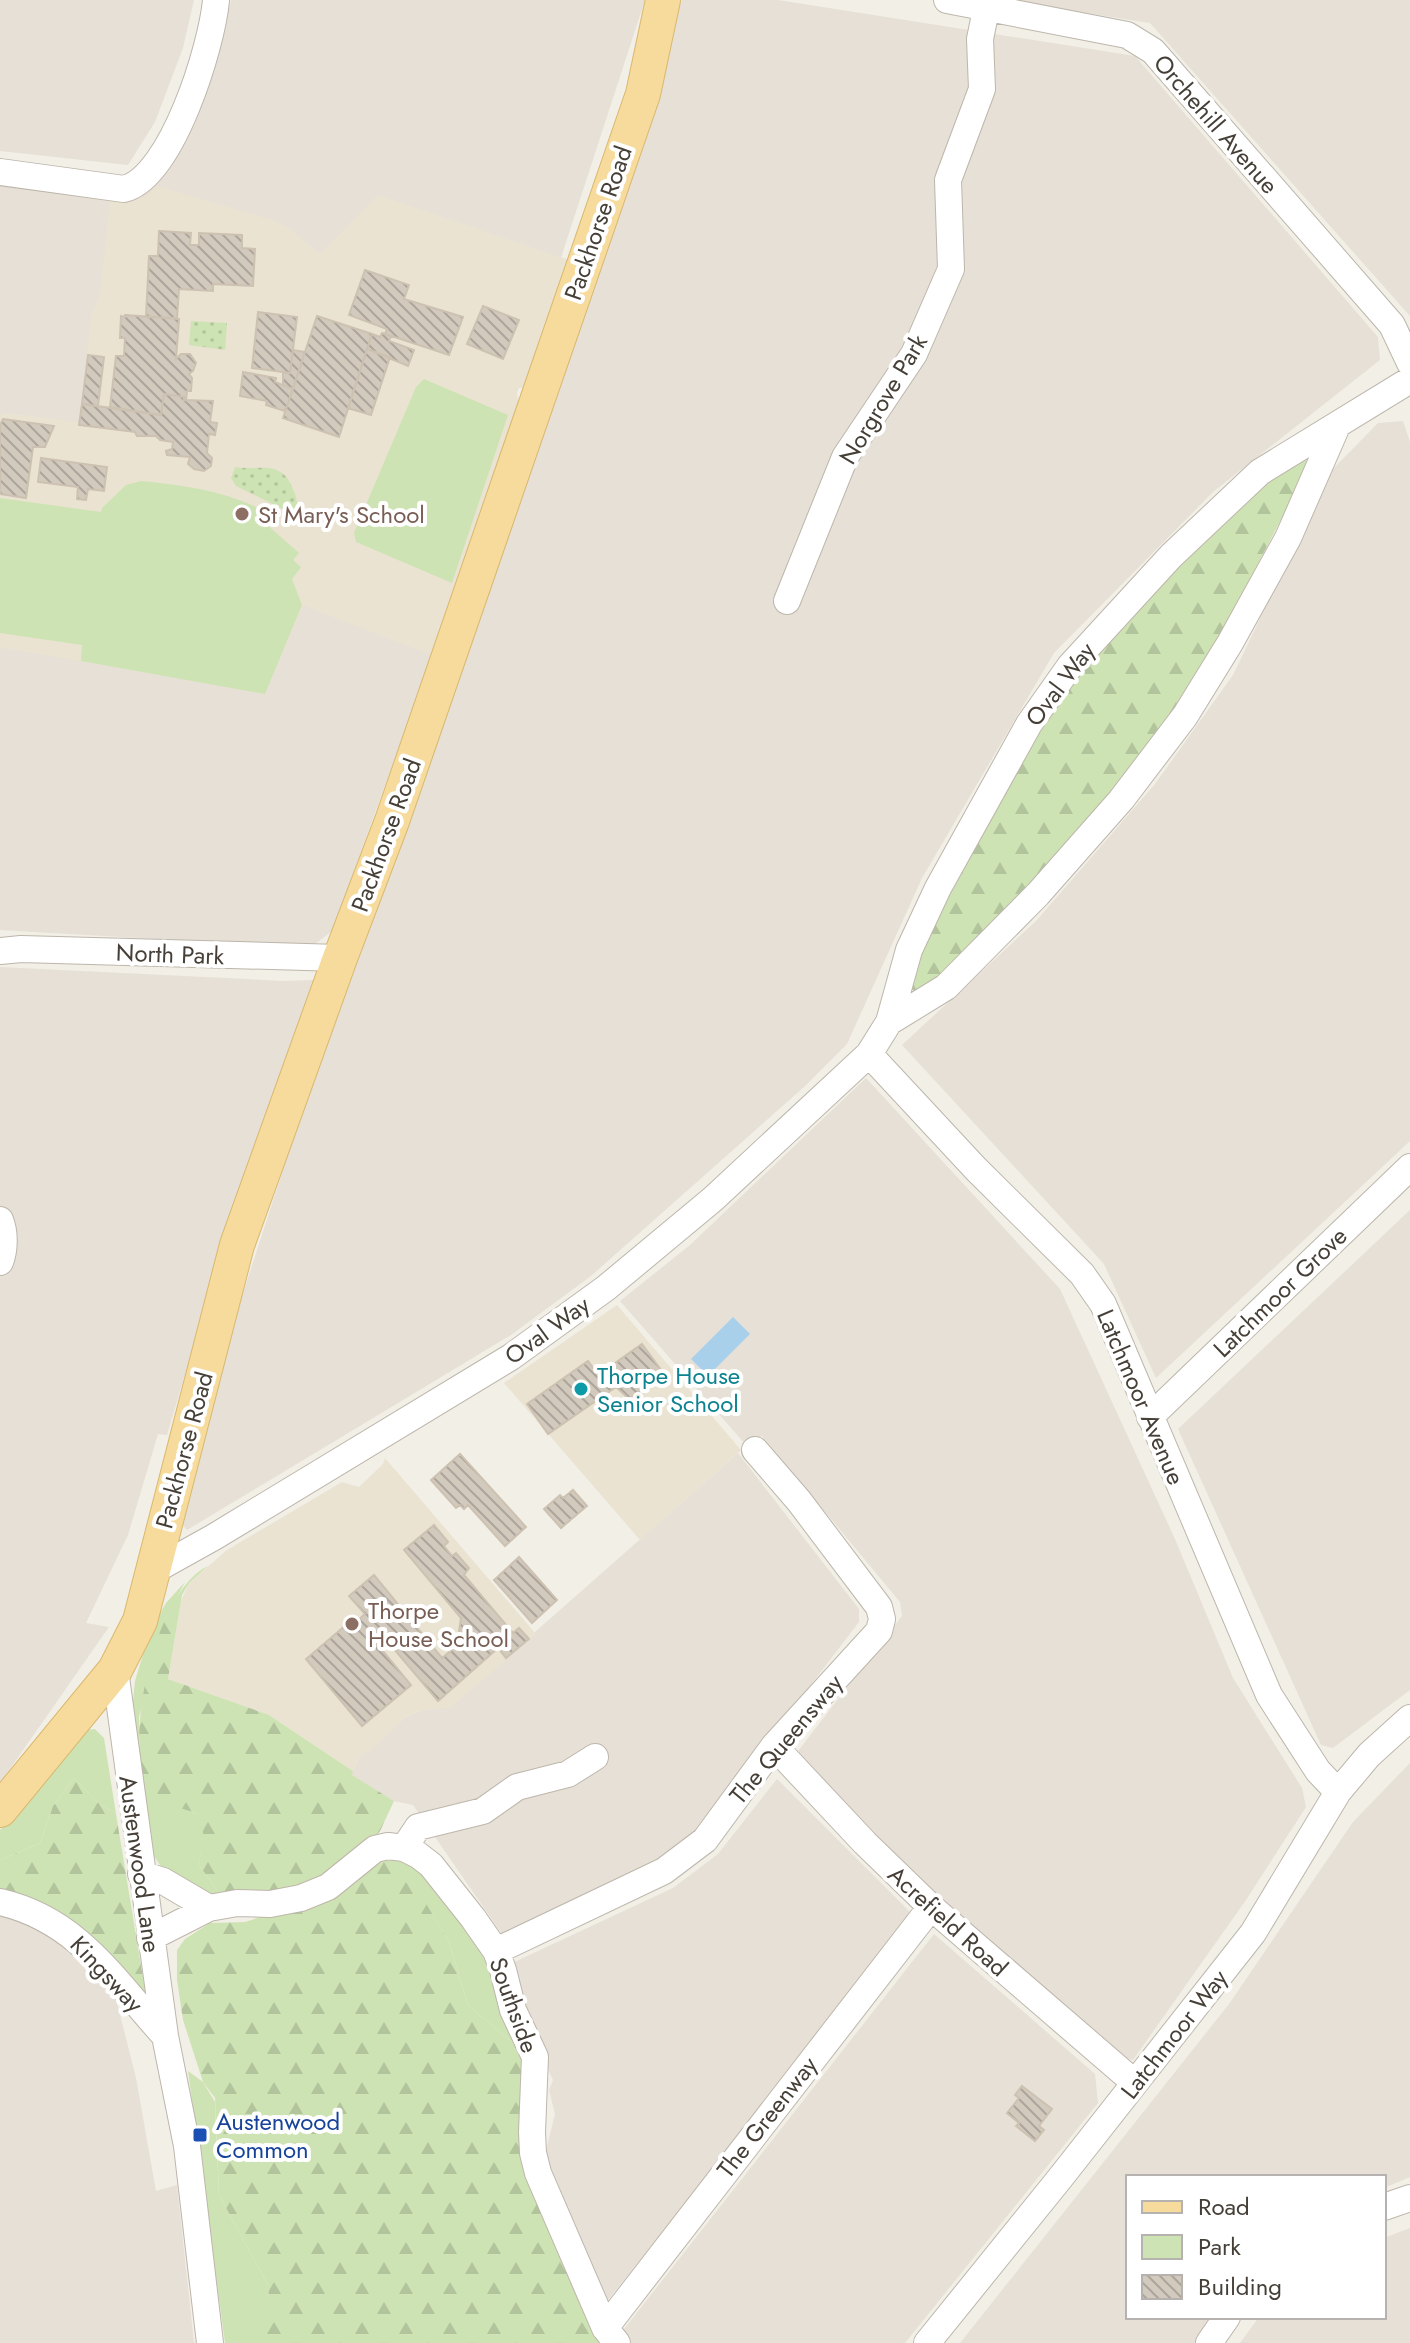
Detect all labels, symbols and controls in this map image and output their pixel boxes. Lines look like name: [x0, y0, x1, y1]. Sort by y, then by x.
street label: Orchehill Avenue: [1145, 46, 1287, 202]
street label: Packhorse Road: [555, 141, 641, 305]
street label: Norgrove Park: [830, 327, 936, 471]
place label: St Mary's School: [258, 497, 425, 532]
marker: St Mary's School: [233, 505, 251, 523]
street label: Oval Way: [1017, 634, 1104, 733]
street label: Packhorse Road: [342, 753, 430, 917]
street label: North Park: [115, 935, 225, 973]
street label: Latchmoor Grove: [1205, 1219, 1355, 1365]
street label: Oval Way: [497, 1287, 597, 1373]
street label: Latchmoor Avenue: [1088, 1304, 1194, 1490]
place label: Thorpe House Senior School: [597, 1358, 740, 1421]
street label: Packhorse Road: [146, 1368, 222, 1532]
marker: Thorpe House Senior School: [572, 1380, 590, 1398]
place label: Thorpe House School: [368, 1593, 509, 1656]
marker: Thorpe House School: [343, 1615, 361, 1633]
street label: The Queensway: [721, 1666, 851, 1812]
street label: Austenwood Lane: [110, 1773, 170, 1955]
street label: Acrefield Road: [880, 1857, 1016, 1985]
street label: Kingsway: [62, 1928, 152, 2021]
street label: Southside: [481, 1952, 547, 2058]
street label: Latchmoor Way: [1112, 1961, 1236, 2106]
street label: The Greenway: [708, 2049, 826, 2185]
place label: Austenwood Common: [216, 2104, 340, 2167]
marker: Austenwood Common: [191, 2126, 209, 2144]
legend: [1126, 2175, 1386, 2319]
text: Road: [1198, 2189, 1250, 2224]
text: Park: [1198, 2229, 1241, 2264]
text: Building: [1198, 2269, 1282, 2304]

